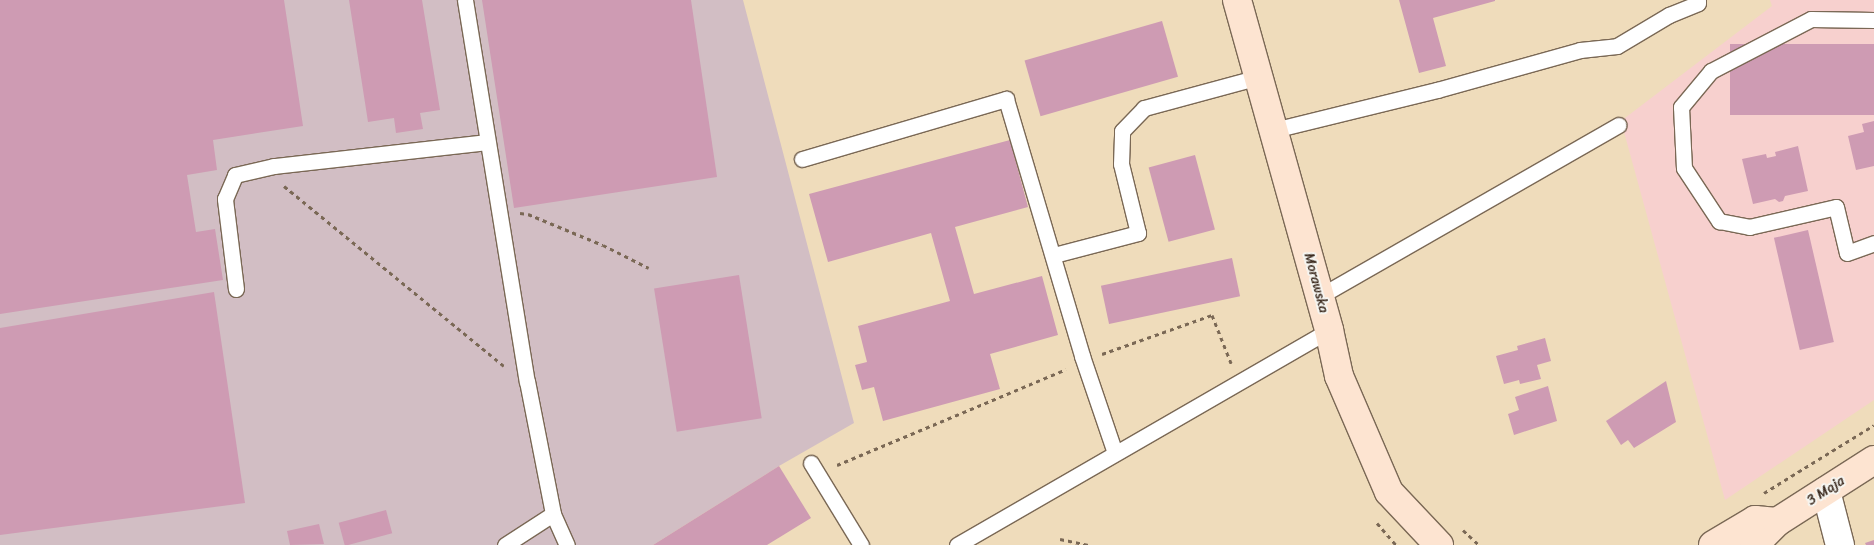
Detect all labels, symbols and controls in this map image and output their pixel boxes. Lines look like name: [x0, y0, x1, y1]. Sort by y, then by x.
street label: Morawska: [1300, 251, 1332, 315]
street label: 3 Maja: [1804, 473, 1848, 509]

